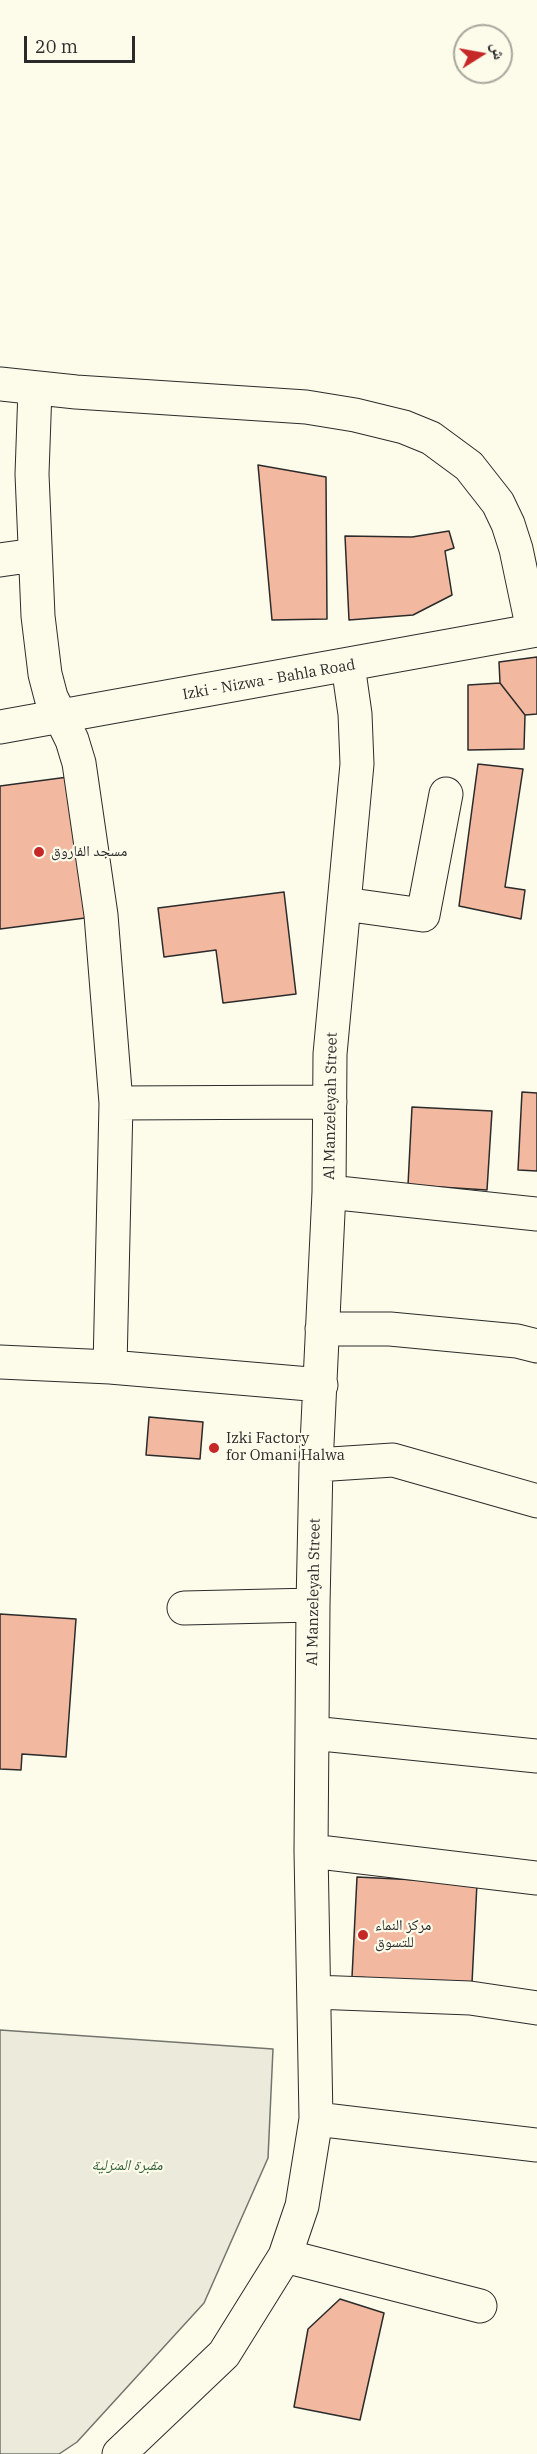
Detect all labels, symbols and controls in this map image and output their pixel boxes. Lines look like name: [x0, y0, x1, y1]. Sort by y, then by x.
scale bar: [27, 24, 138, 62]
north arrow: [453, 24, 513, 84]
text: 20 m: [35, 35, 78, 58]
text: ش: [487, 41, 510, 61]
street label: Izki - Nizwa - Bahla Road: [181, 656, 357, 704]
place label: مسجد الفاروق: [51, 843, 127, 861]
marker: مسجد الفاروق: [32, 845, 46, 859]
street label: Al Manzeleyah Street: [321, 1032, 341, 1180]
place label: Izki Factory for Omani Halwa: [226, 1430, 345, 1465]
marker: Izki Factory for Omani Halwa: [207, 1441, 221, 1455]
street label: Al Manzeleyah Street: [304, 1518, 324, 1666]
place label: مركز النماء للتسوق: [375, 1917, 431, 1952]
marker: مركز النماء للتسوق: [356, 1928, 370, 1942]
park label: مقبرة المنزلية: [91, 2157, 163, 2175]

